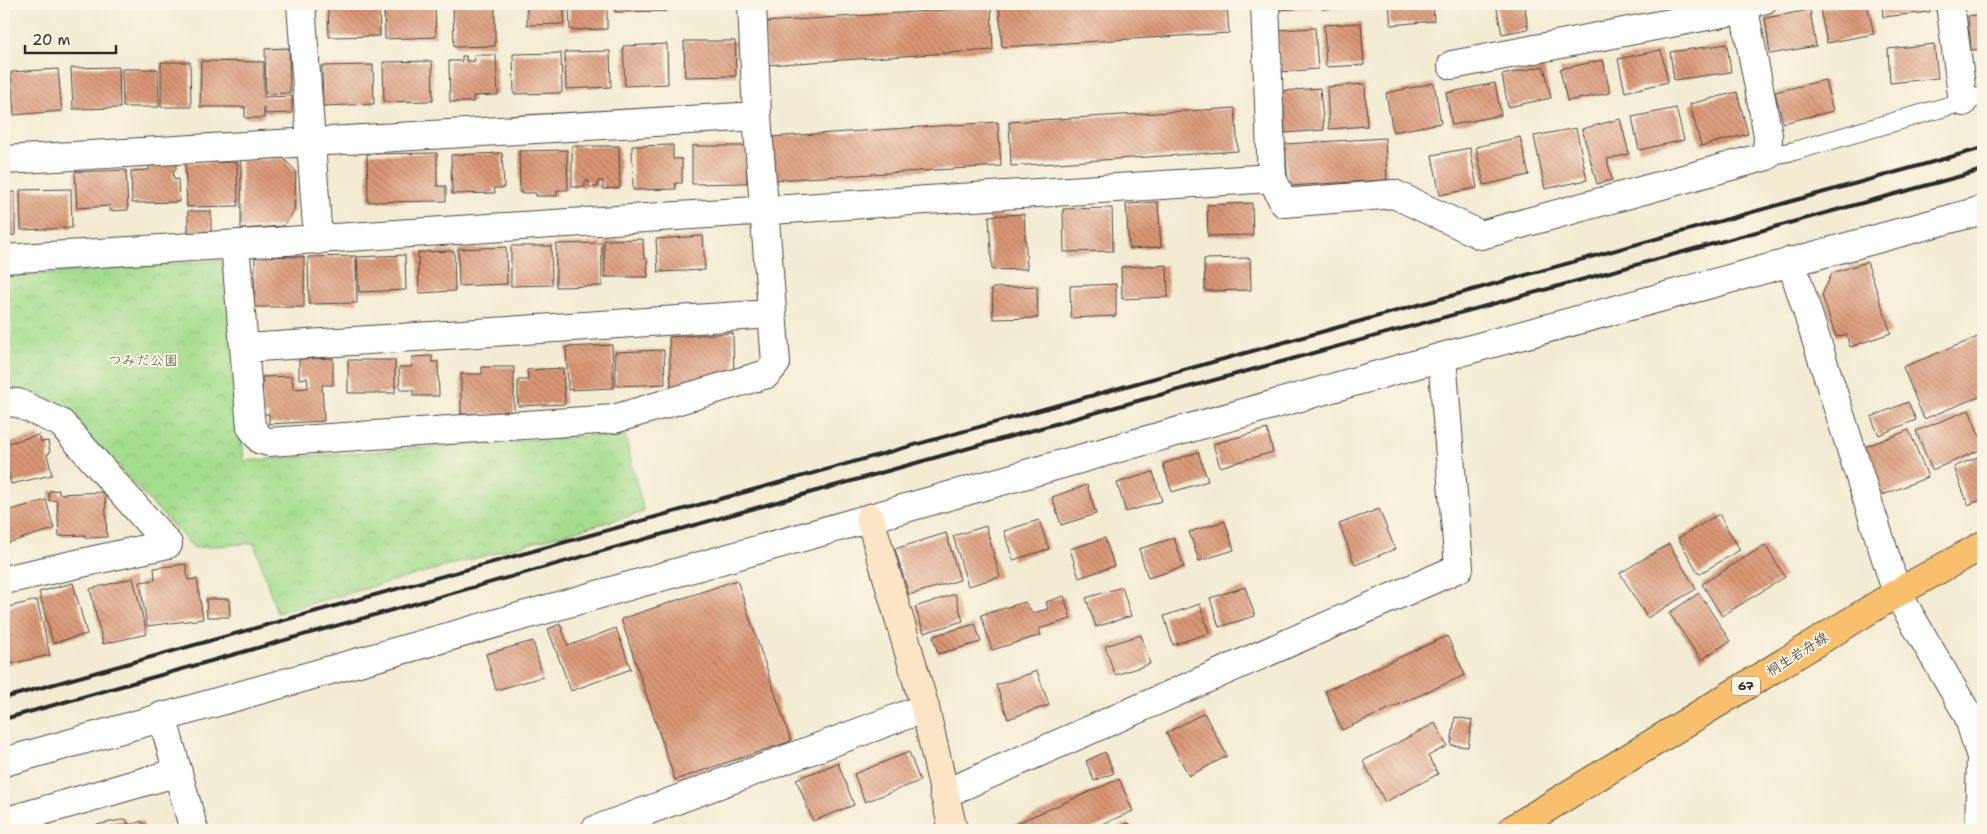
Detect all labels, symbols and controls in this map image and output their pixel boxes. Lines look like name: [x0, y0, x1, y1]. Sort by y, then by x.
scale bar: [25, 22, 116, 54]
text: 20 m: [32, 30, 71, 50]
park label: つみだ公園: [108, 351, 178, 369]
street label: 桐生岩舟線: [1763, 628, 1831, 680]
road number: 67: [1732, 676, 1760, 696]

